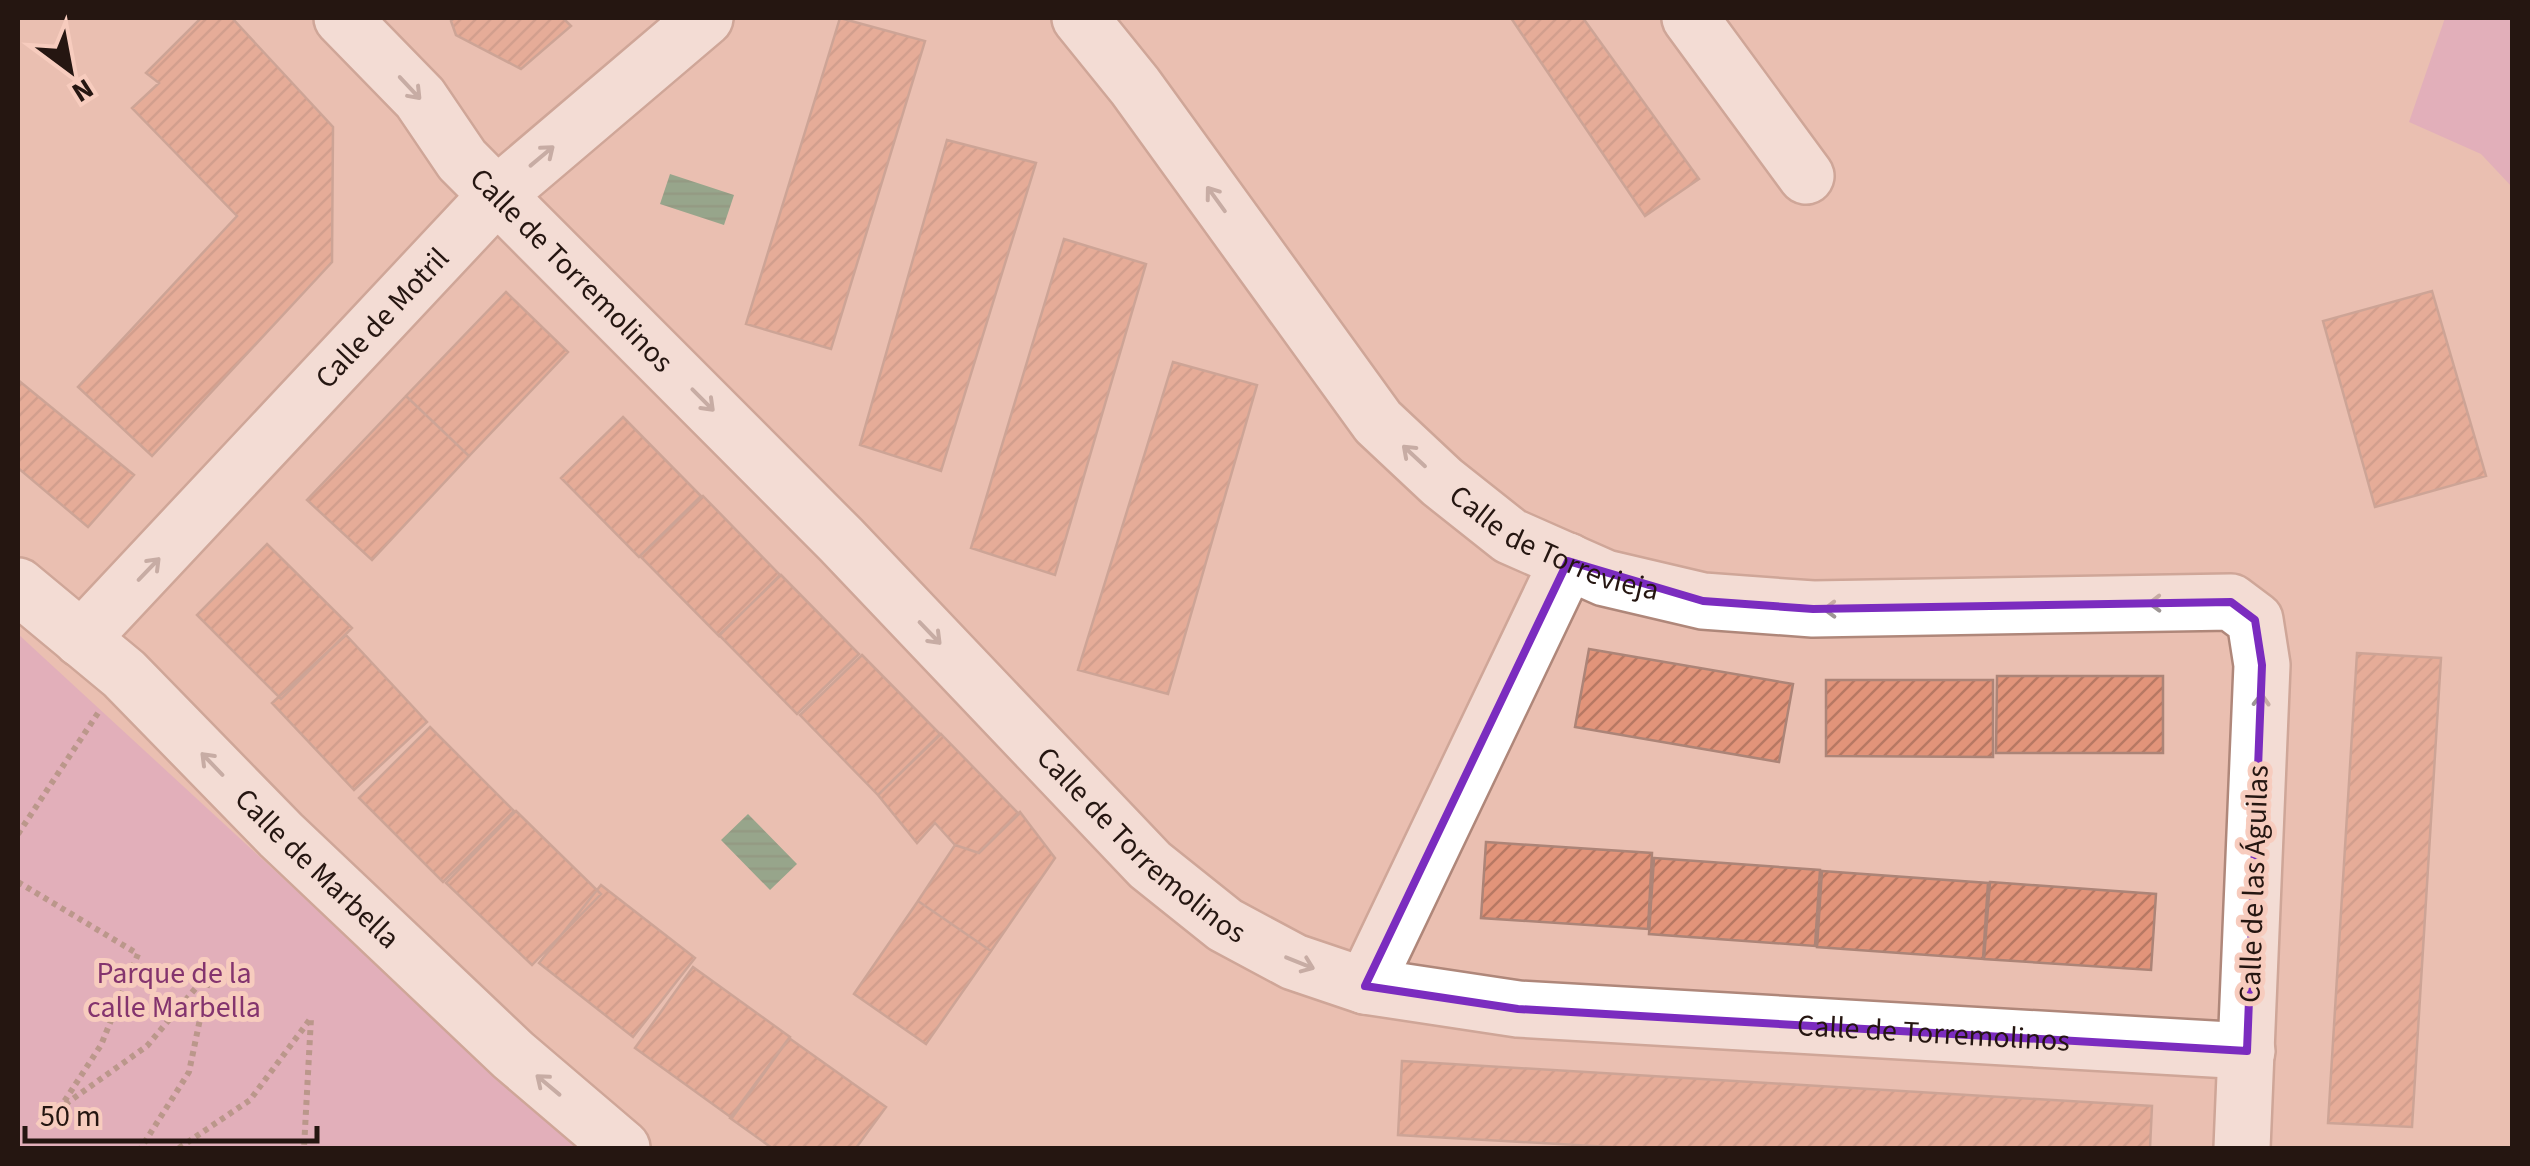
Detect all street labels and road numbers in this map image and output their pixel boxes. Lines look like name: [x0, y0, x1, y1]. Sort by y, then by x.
street label: Calle de Torremolinos: [460, 158, 683, 382]
street label: Calle de Motril: [305, 238, 459, 398]
street label: Calle de Torrevieja: [1440, 474, 1663, 611]
street label: Calle de Torremolinos: [1027, 737, 1253, 954]
street label: Calle de las Águilas: [2228, 764, 2280, 1004]
street label: Calle de Marbella: [225, 778, 410, 959]
street label: Calle de Torremolinos: [1796, 1004, 2071, 1062]

